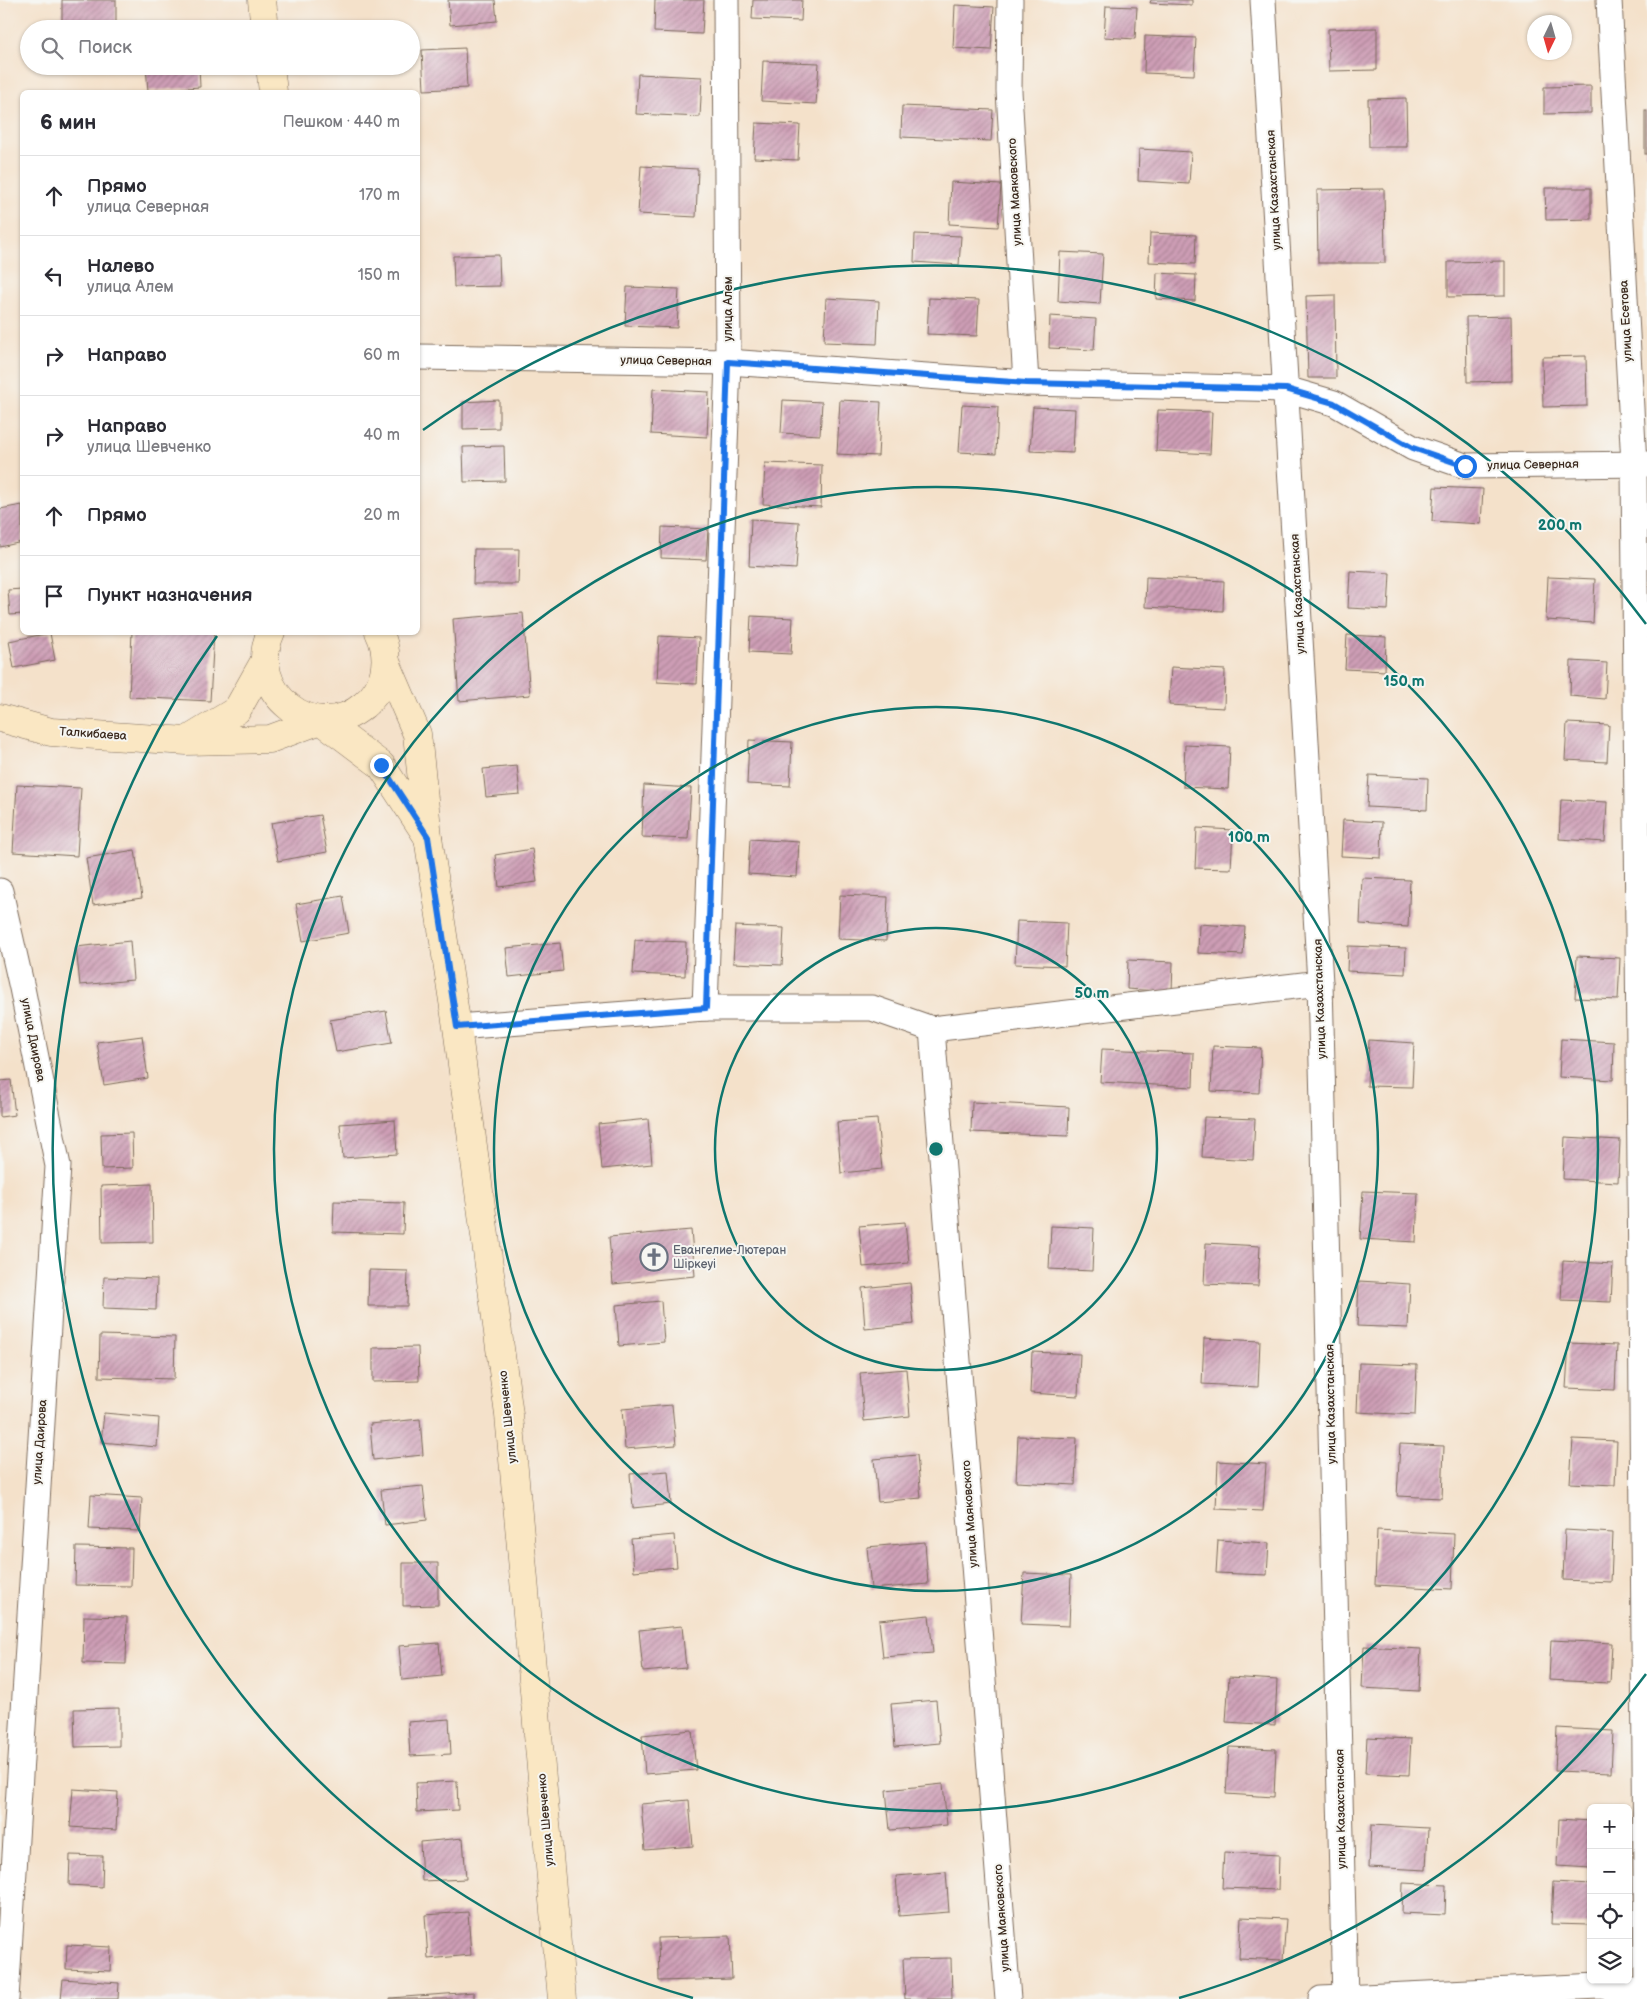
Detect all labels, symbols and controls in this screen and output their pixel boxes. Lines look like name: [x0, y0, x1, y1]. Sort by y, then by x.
north arrow: [1527, 15, 1572, 60]
search box: [20, 20, 420, 75]
icon: search: [38, 34, 66, 62]
text: Поиск: [78, 36, 132, 59]
text: 6 мин: [40, 110, 96, 135]
text: Пешком · 440 m: [283, 113, 400, 132]
street label: улица Казахстанская: [1263, 129, 1285, 251]
street label: улица Маяковского: [1005, 138, 1025, 246]
text: Прямо: [87, 175, 147, 198]
icon: ahead: [40, 182, 68, 210]
text: 170 m: [359, 186, 400, 205]
text: улица Северная: [87, 198, 209, 217]
text: Налево: [87, 255, 154, 278]
icon: left: [40, 262, 68, 290]
text: 150 m: [358, 266, 400, 285]
street label: улица Алем: [721, 276, 736, 342]
text: улица Алем: [87, 278, 174, 297]
street label: улица Есетова: [1616, 280, 1636, 362]
icon: right: [40, 342, 68, 370]
text: Направо: [87, 344, 167, 367]
text: 60 m: [363, 346, 400, 365]
street label: улица Северная: [620, 353, 712, 369]
text: Направо: [87, 415, 167, 438]
icon: right: [40, 422, 68, 450]
text: 40 m: [363, 426, 400, 445]
text: улица Шевченко: [87, 438, 211, 457]
route start: [1454, 455, 1477, 478]
street label: улица Северная: [1487, 457, 1579, 473]
icon: ahead: [40, 502, 68, 530]
text: Прямо: [87, 504, 147, 527]
text: 20 m: [364, 506, 400, 525]
text: 200 m: [1538, 516, 1582, 535]
street label: улица Казахстанская: [1287, 533, 1309, 655]
icon: arrive: [40, 582, 68, 610]
text: Пункт назначения: [87, 584, 252, 607]
text: 150 m: [1383, 672, 1425, 691]
street label: Талкибаева: [59, 724, 127, 744]
route end: [370, 754, 393, 777]
text: 100 m: [1228, 828, 1270, 847]
street label: улица Казахстанская: [1310, 938, 1330, 1059]
text: 50 m: [1075, 984, 1110, 1003]
street label: улица Даирова: [18, 997, 48, 1083]
centre of rings: [927, 1140, 945, 1158]
church icon: Евангелие-Лютеран Шіркеуі: [639, 1242, 669, 1272]
place label: Евангелие-Лютеран Шіркеуі: [673, 1243, 786, 1272]
street label: улица Казахстанская: [1322, 1343, 1340, 1464]
street label: улица Шевченко: [496, 1370, 520, 1464]
street label: улица Даирова: [30, 1399, 50, 1485]
street label: улица Маяковского: [959, 1460, 981, 1568]
street label: улица Казахстанская: [1332, 1748, 1350, 1869]
street label: улица Шевченко: [534, 1773, 558, 1867]
map controls: [1587, 1804, 1632, 1984]
button: +: [1587, 1804, 1632, 1849]
button: −: [1587, 1849, 1632, 1894]
street label: улица Маяковского: [991, 1864, 1013, 1972]
button: locate: [1587, 1894, 1632, 1939]
button: layers: [1587, 1939, 1632, 1984]

